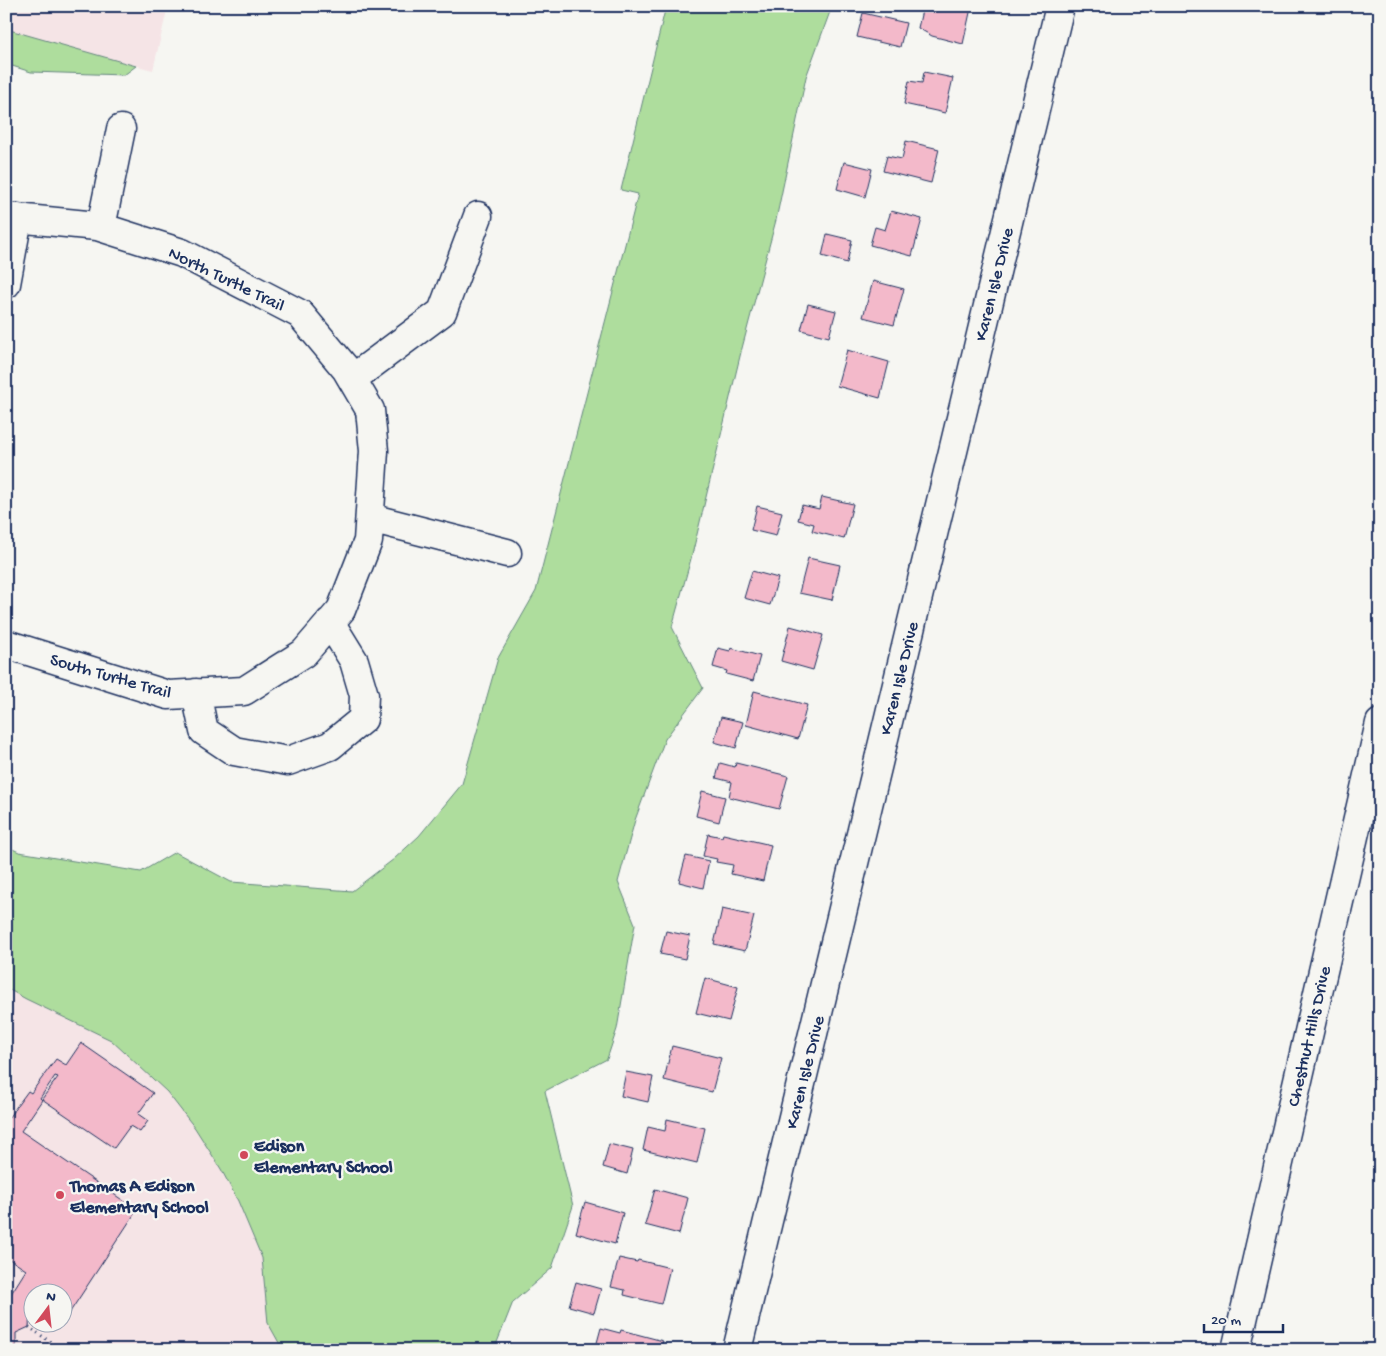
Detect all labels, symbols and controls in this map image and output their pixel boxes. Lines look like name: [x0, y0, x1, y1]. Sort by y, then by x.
street label: Karen Isle Drive: [971, 225, 1020, 343]
street label: North Turtle Trail: [164, 243, 287, 317]
street label: Karen Isle Drive: [876, 619, 925, 737]
street label: South Turtle Trail: [47, 650, 173, 705]
street label: Chestnut Hills Drive: [1284, 964, 1337, 1109]
street label: Karen Isle Drive: [782, 1013, 831, 1131]
place label: Edison Elementary School: [254, 1137, 393, 1179]
marker: Edison Elementary School: [238, 1149, 250, 1161]
place label: Thomas A Edison Elementary School: [68, 1177, 209, 1219]
marker: Thomas A Edison Elementary School: [54, 1189, 66, 1201]
north arrow: [22, 1284, 72, 1334]
text: N: [44, 1288, 57, 1307]
scale bar: [1204, 1301, 1282, 1333]
text: 20 m: [1211, 1312, 1241, 1330]

